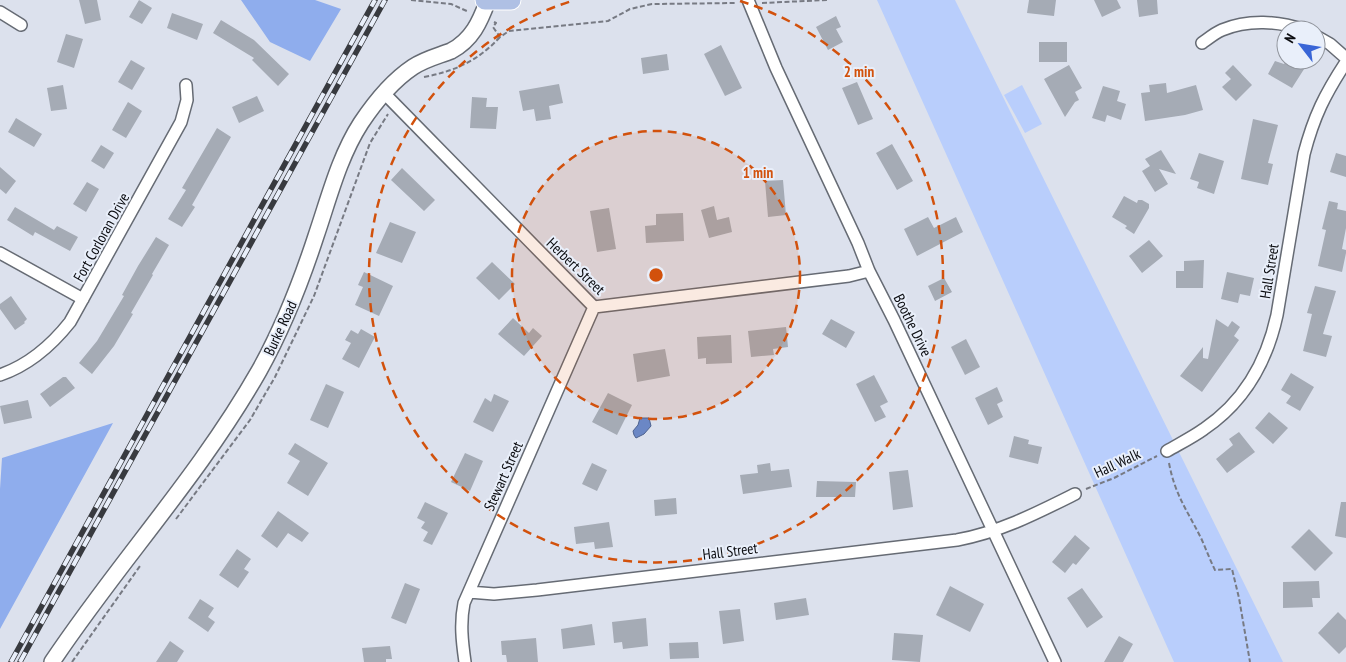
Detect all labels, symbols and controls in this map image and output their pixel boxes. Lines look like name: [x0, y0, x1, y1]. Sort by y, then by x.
north arrow: [1276, 20, 1326, 70]
text: N: [1280, 30, 1300, 46]
text: 2 min: [844, 62, 874, 81]
text: 1 min: [743, 163, 773, 182]
street label: Fort Corloran Drive: [69, 189, 133, 285]
street label: Herbert Street: [543, 234, 609, 298]
street label: Hall Street: [1255, 242, 1283, 300]
centre of rings: [647, 266, 665, 284]
street label: Boothe Drive: [890, 291, 936, 359]
street label: Burke Road: [259, 298, 301, 358]
street label: Stewart Street: [479, 438, 527, 514]
street label: Hall Walk: [1091, 444, 1143, 482]
street label: Hall Street: [701, 538, 759, 564]

